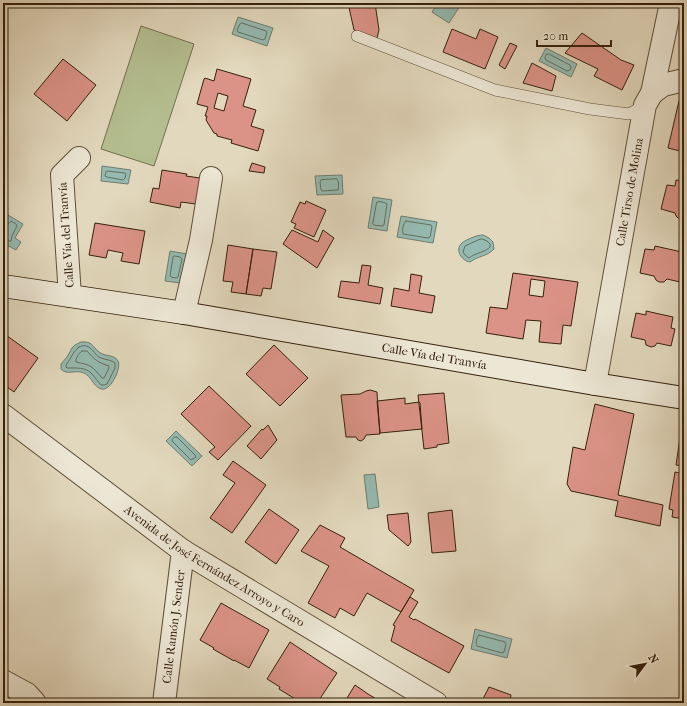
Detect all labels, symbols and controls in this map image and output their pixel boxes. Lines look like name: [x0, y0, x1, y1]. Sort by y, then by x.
scale bar: [537, 22, 611, 48]
text: 20 m: [543, 29, 568, 43]
street label: Calle Tirso de Molina: [613, 136, 646, 247]
street label: Calle Vía del Tranvía: [55, 181, 77, 288]
street label: Calle Vía del Tranvía: [381, 340, 488, 372]
street label: Avenida de José Fernández Arroyo y Caro: [121, 502, 307, 629]
street label: Calle Ramón J. Sender: [160, 568, 188, 684]
north arrow: [625, 644, 665, 684]
text: N: [645, 652, 661, 666]

